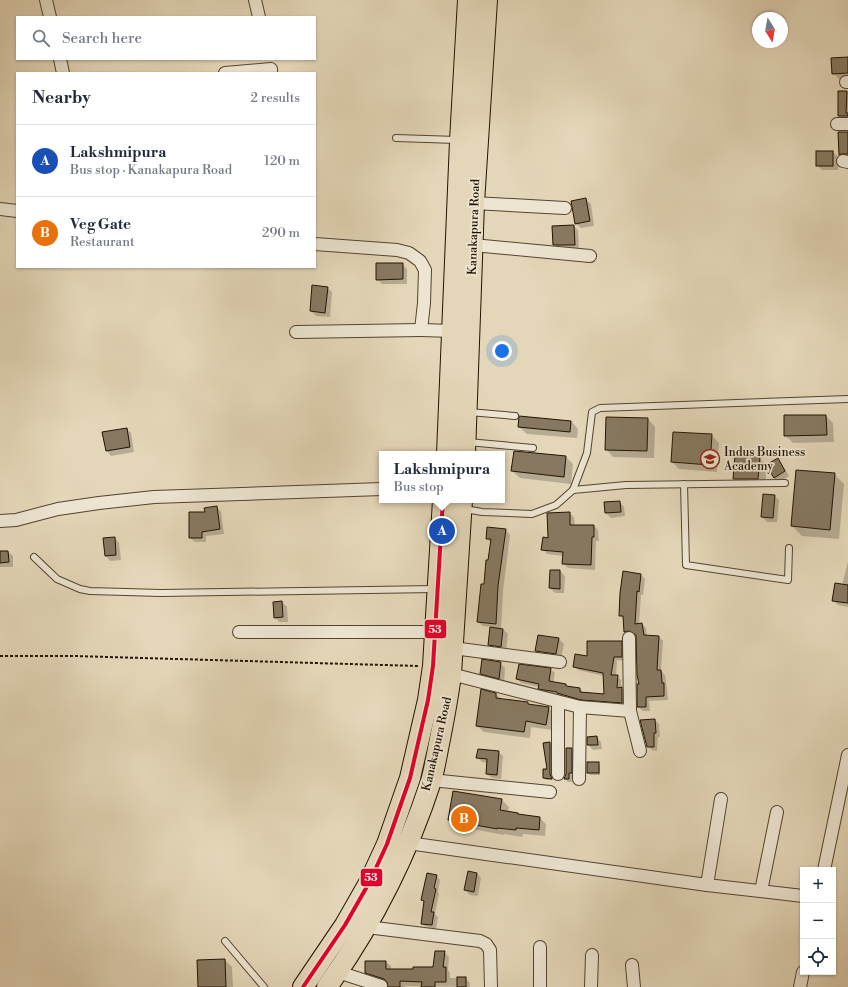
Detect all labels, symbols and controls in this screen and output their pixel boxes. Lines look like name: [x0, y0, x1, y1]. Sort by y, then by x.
north arrow: [752, 12, 788, 48]
search box: [16, 16, 316, 60]
icon: search: [30, 27, 52, 49]
text: Search here: [62, 29, 142, 48]
text: Nearby: [32, 87, 91, 109]
text: 2 results: [251, 90, 300, 106]
text: Lakshmipura: [70, 143, 166, 162]
text: A: [40, 153, 50, 169]
text: 120 m: [264, 153, 300, 169]
text: Bus stop · Kanakapura Road: [70, 162, 232, 178]
street label: Kanakapura Road: [465, 178, 483, 275]
text: Veg Gate: [70, 215, 131, 234]
text: B: [40, 225, 50, 241]
text: 290 m: [262, 225, 300, 241]
text: Restaurant: [70, 234, 135, 250]
your location: [492, 341, 512, 361]
place label: Indus Business Academy: [723, 445, 805, 474]
school or university icon: Indus Business Academy: [699, 448, 721, 470]
popup: [379, 451, 505, 503]
text: Lakshmipura: [394, 460, 490, 479]
text: Bus stop: [394, 479, 444, 495]
pin: A: [429, 516, 455, 546]
line badge: 53: [424, 619, 447, 639]
text: 53: [428, 623, 442, 637]
street label: Kanakapura Road: [419, 695, 455, 793]
pin: B: [451, 804, 477, 834]
map controls: [800, 867, 836, 975]
button: +: [800, 867, 836, 903]
line badge: 53: [360, 868, 383, 887]
text: 53: [364, 871, 378, 885]
button: −: [800, 903, 836, 939]
button: locate: [800, 939, 836, 975]

